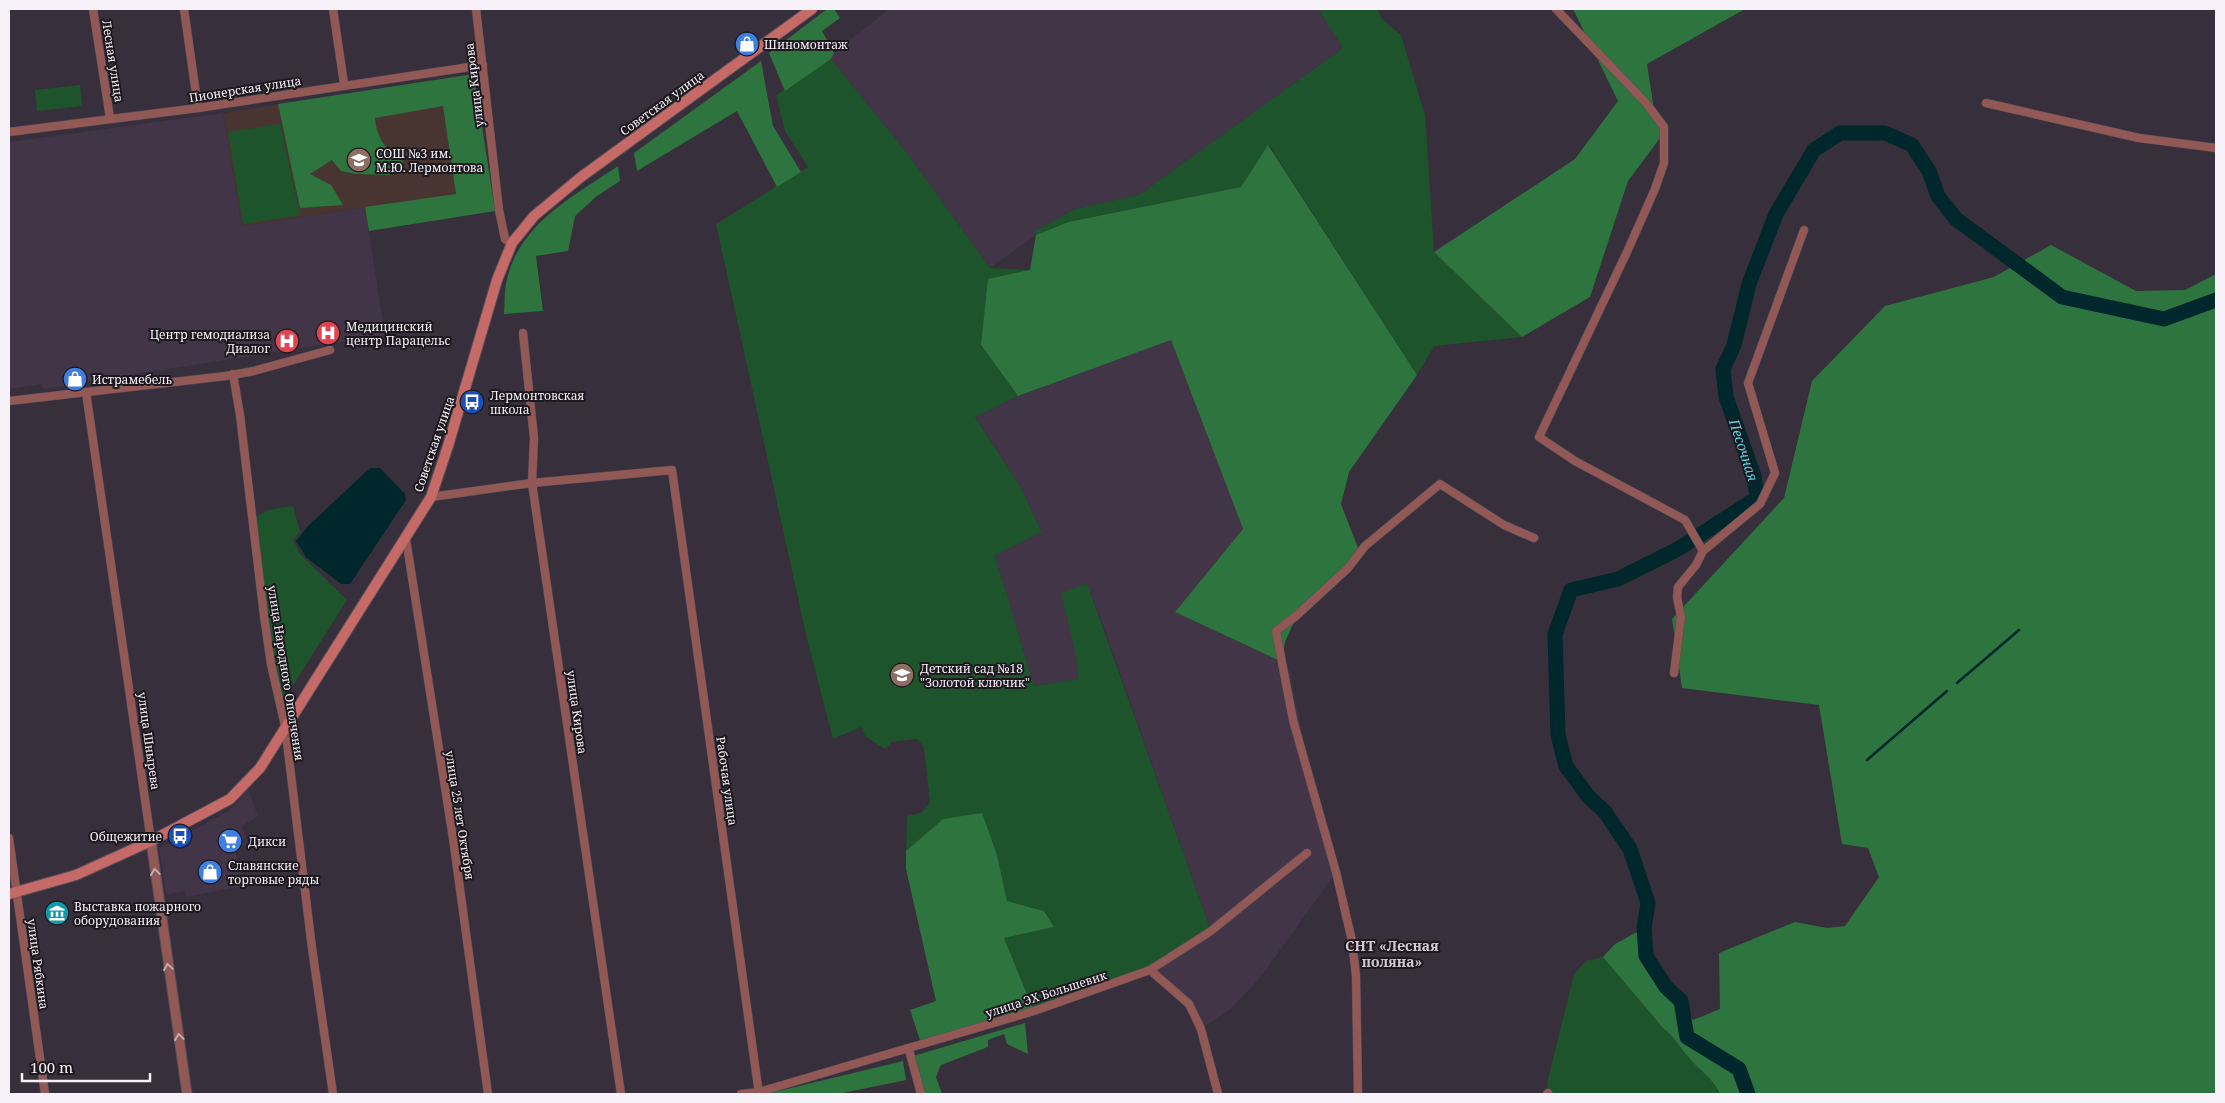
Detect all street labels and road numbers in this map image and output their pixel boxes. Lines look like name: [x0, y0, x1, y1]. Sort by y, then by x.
street label: Лесная улица: [98, 19, 128, 103]
street label: улица Кирова: [460, 42, 488, 128]
street label: Советская улица: [616, 66, 708, 139]
street label: Пионерская улица: [188, 72, 303, 106]
street label: Советская улица: [410, 394, 458, 494]
street label: улица Народного Ополчения: [264, 584, 308, 762]
street label: улица Кирова: [563, 669, 591, 755]
street label: улица Шнырева: [134, 691, 164, 791]
street label: Рабочая улица: [712, 735, 742, 827]
street label: улица 25 лет Октября: [441, 749, 479, 881]
street label: улица Рябкина: [23, 918, 53, 1011]
street label: улица ЭХ Большевик: [983, 966, 1110, 1022]

